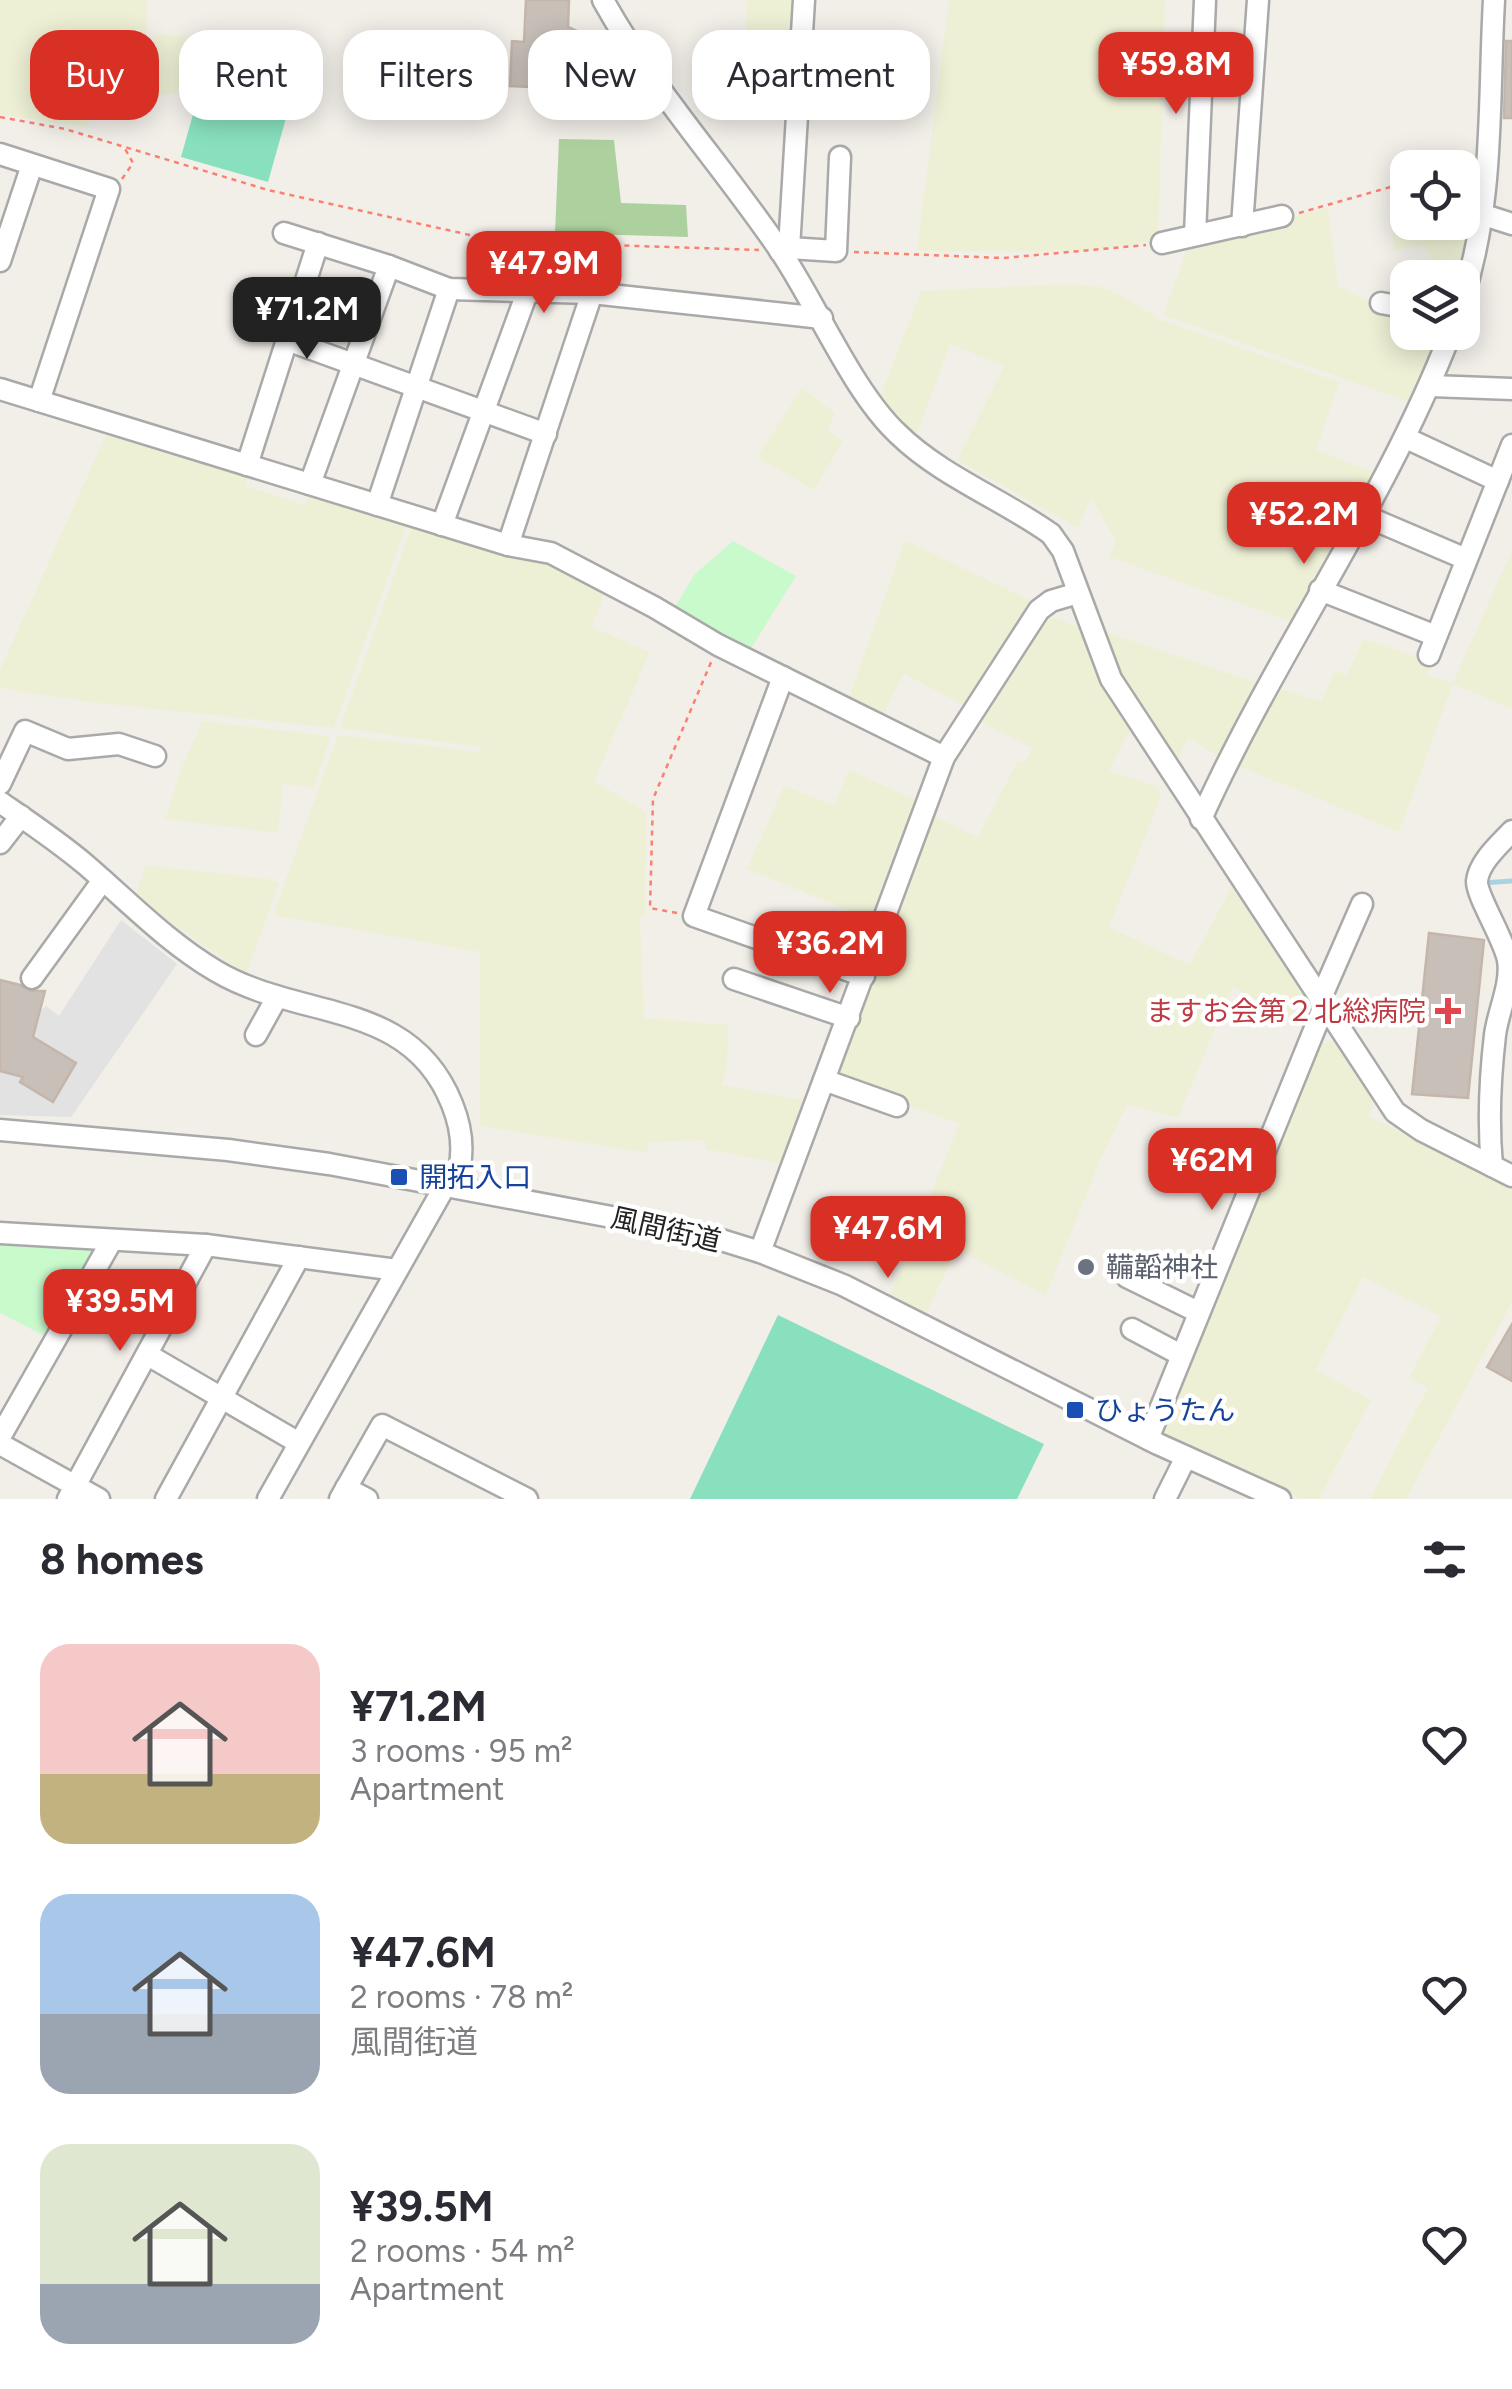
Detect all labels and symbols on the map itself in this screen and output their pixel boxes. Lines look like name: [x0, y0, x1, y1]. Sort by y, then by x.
pin: ¥59.8M: [1095, 32, 1257, 117]
pin: ¥47.9M: [463, 231, 625, 316]
pin: ¥71.2M: [226, 277, 388, 362]
pin: ¥52.2M: [1223, 482, 1385, 567]
pin: ¥36.2M: [749, 911, 911, 996]
place label: ますお会第２北総病院: [1146, 994, 1426, 1028]
marker: ますお会第２北総病院: [1435, 998, 1461, 1024]
pin: ¥62M: [1153, 1128, 1271, 1213]
place label: 開拓入口: [419, 1160, 531, 1194]
marker: 開拓入口: [388, 1166, 410, 1188]
pin: ¥47.6M: [807, 1196, 969, 1281]
street label: 風間街道: [608, 1200, 724, 1258]
place label: 鞴韜神社: [1106, 1250, 1218, 1284]
marker: 鞴韜神社: [1075, 1256, 1097, 1278]
pin: ¥39.5M: [39, 1269, 201, 1354]
place label: ひょうたん: [1095, 1393, 1235, 1427]
marker: ひょうたん: [1064, 1399, 1086, 1421]

